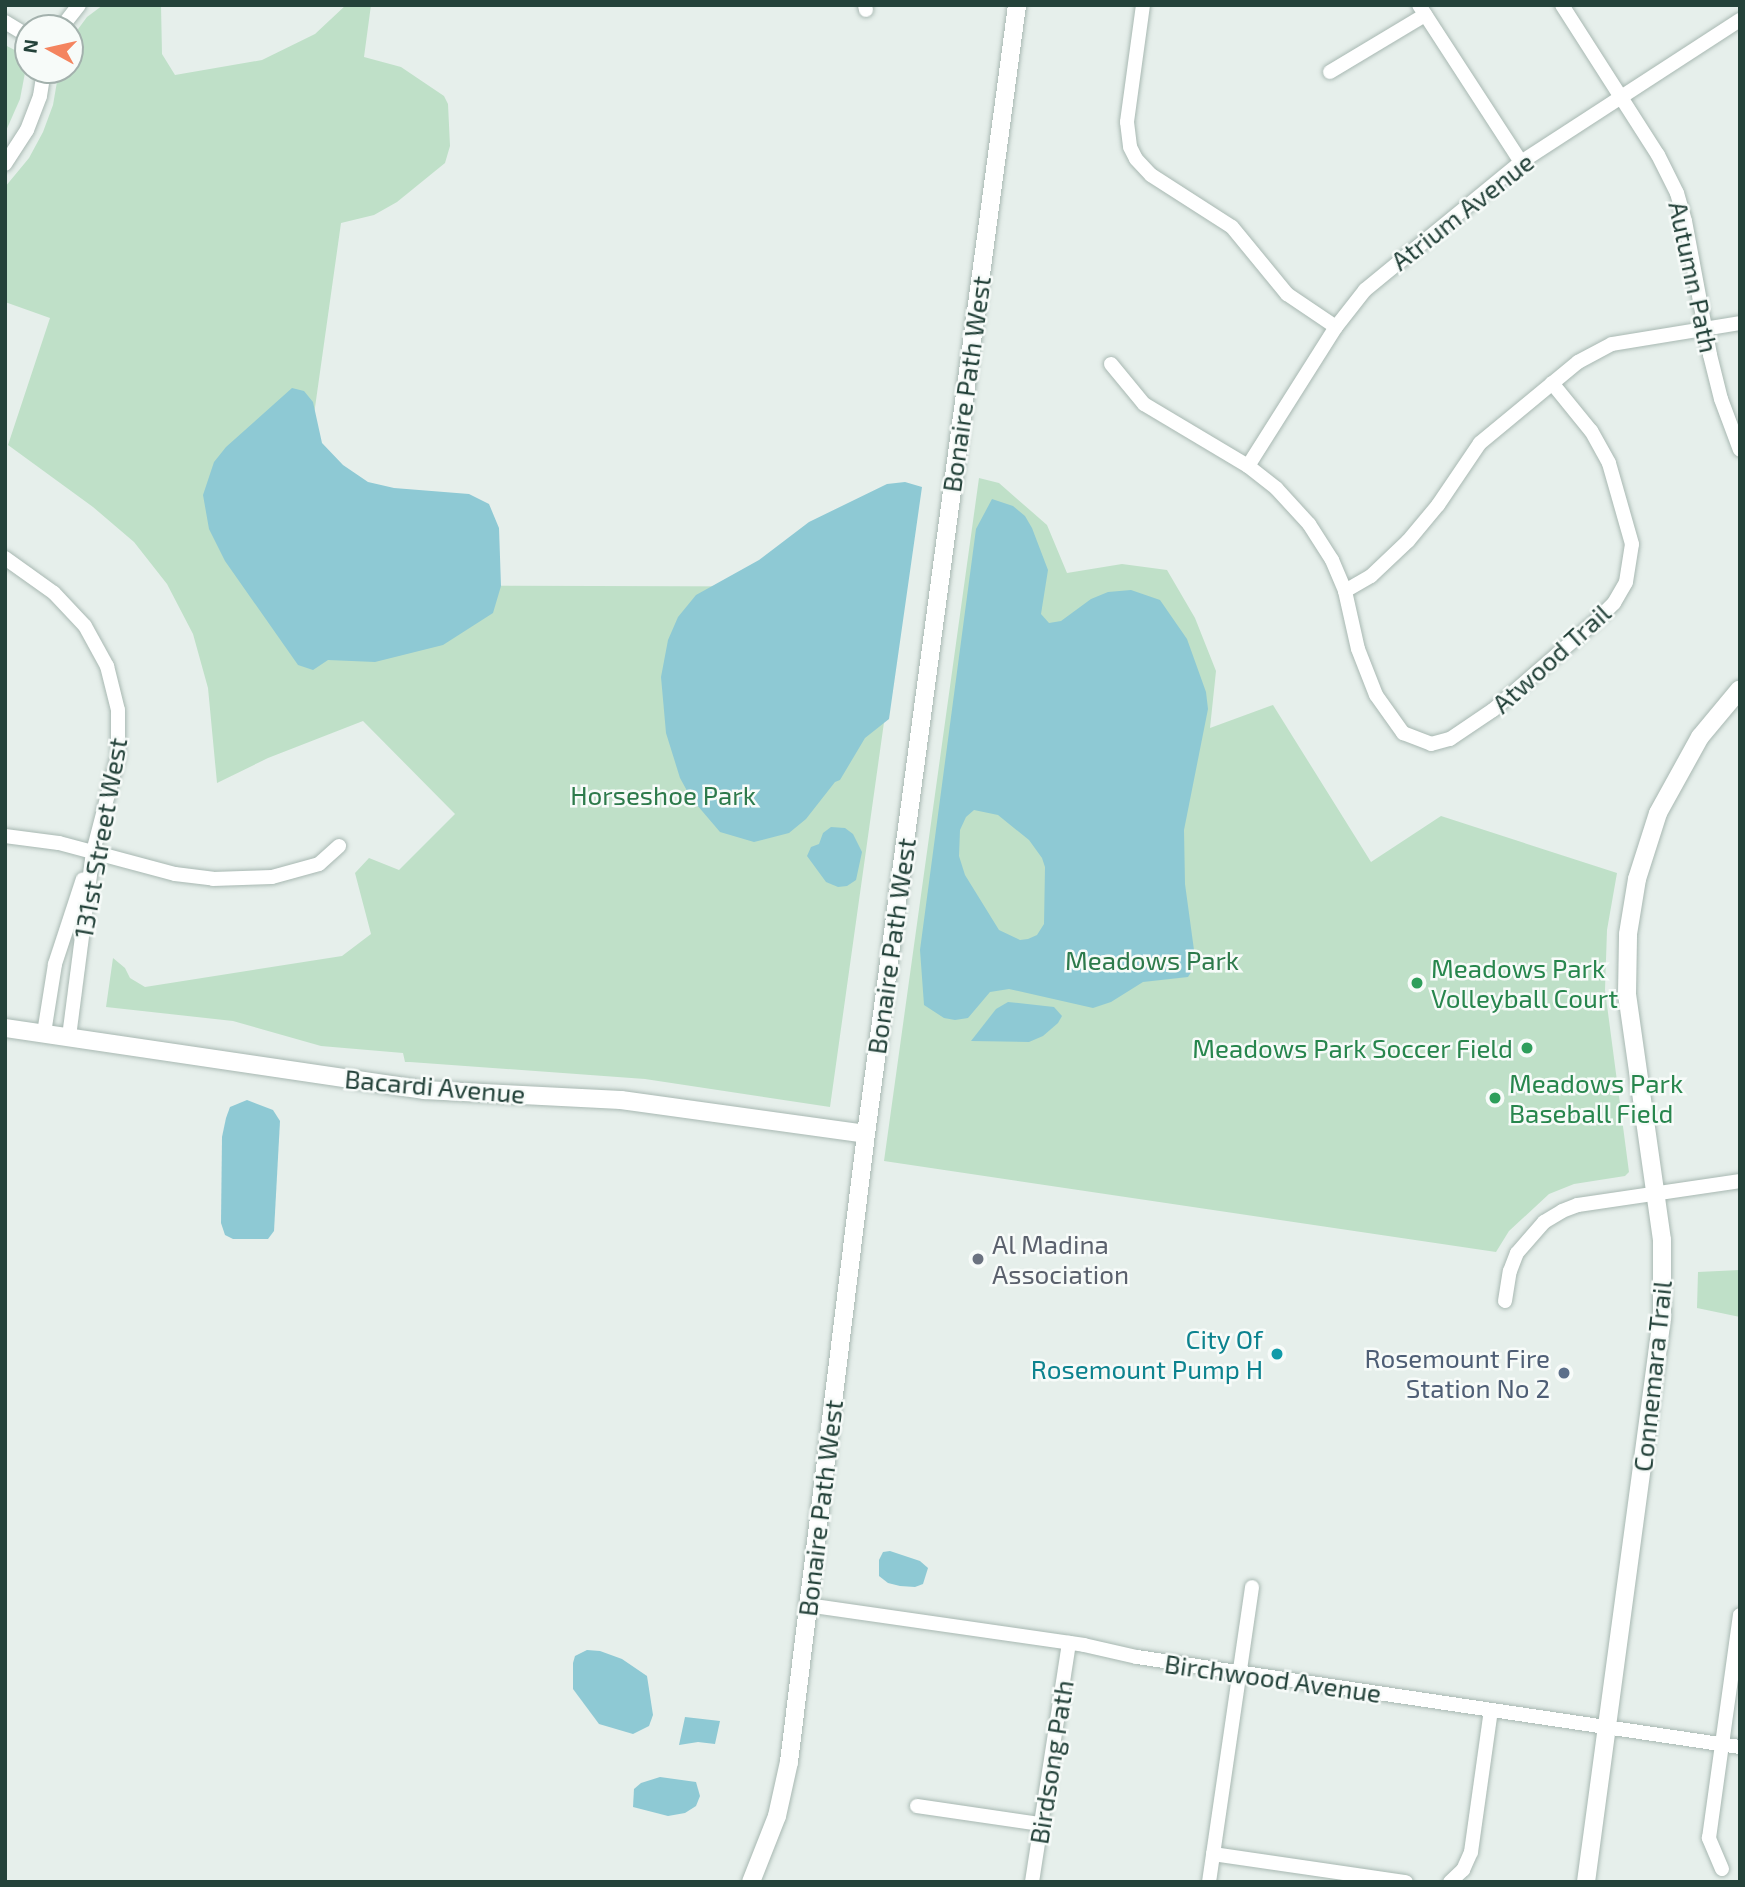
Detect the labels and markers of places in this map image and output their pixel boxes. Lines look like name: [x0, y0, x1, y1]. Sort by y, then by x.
place label: Meadows Park Volleyball Court: [1431, 952, 1619, 1014]
marker: Meadows Park Volleyball Court: [1409, 975, 1425, 991]
place label: Meadows Park Soccer Field: [1191, 1032, 1513, 1064]
marker: Meadows Park Soccer Field: [1519, 1040, 1535, 1056]
place label: Meadows Park Baseball Field: [1509, 1067, 1683, 1128]
marker: Meadows Park Baseball Field: [1487, 1090, 1503, 1106]
place label: Al Madina Association: [992, 1228, 1129, 1290]
marker: Al Madina Association: [970, 1251, 986, 1267]
place label: City Of Rosemount Pump H: [1031, 1323, 1263, 1384]
place label: Rosemount Fire Station No 2: [1364, 1342, 1550, 1404]
marker: City Of Rosemount Pump H: [1269, 1346, 1285, 1362]
marker: Rosemount Fire Station No 2: [1556, 1365, 1572, 1381]

